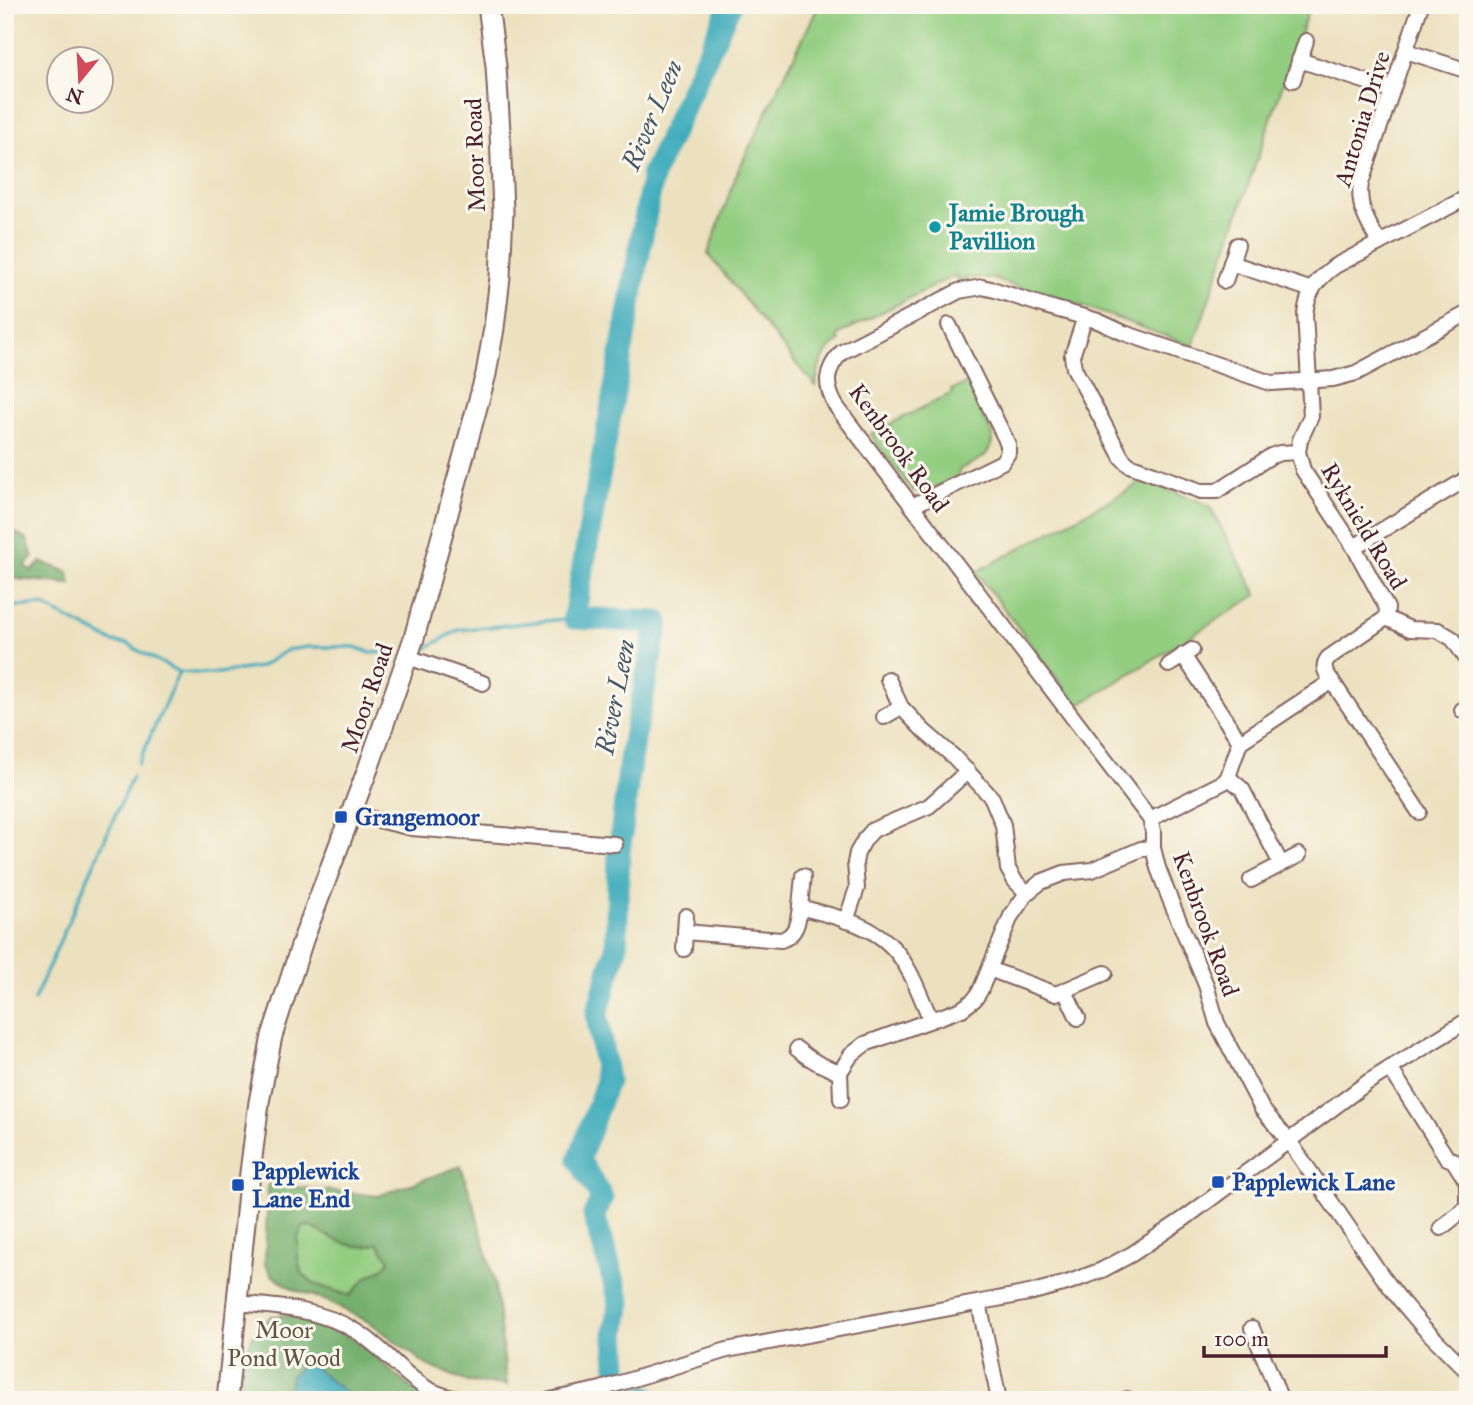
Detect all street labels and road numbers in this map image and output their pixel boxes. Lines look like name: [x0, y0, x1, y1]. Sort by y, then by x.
street label: Antonia Drive: [1327, 48, 1397, 191]
street label: Moor Road: [458, 97, 492, 213]
street label: Kenbrook Road: [842, 378, 956, 518]
street label: Ryknield Road: [1314, 457, 1414, 595]
street label: Moor Road: [334, 639, 400, 757]
street label: Kenbrook Road: [1166, 847, 1246, 1001]

